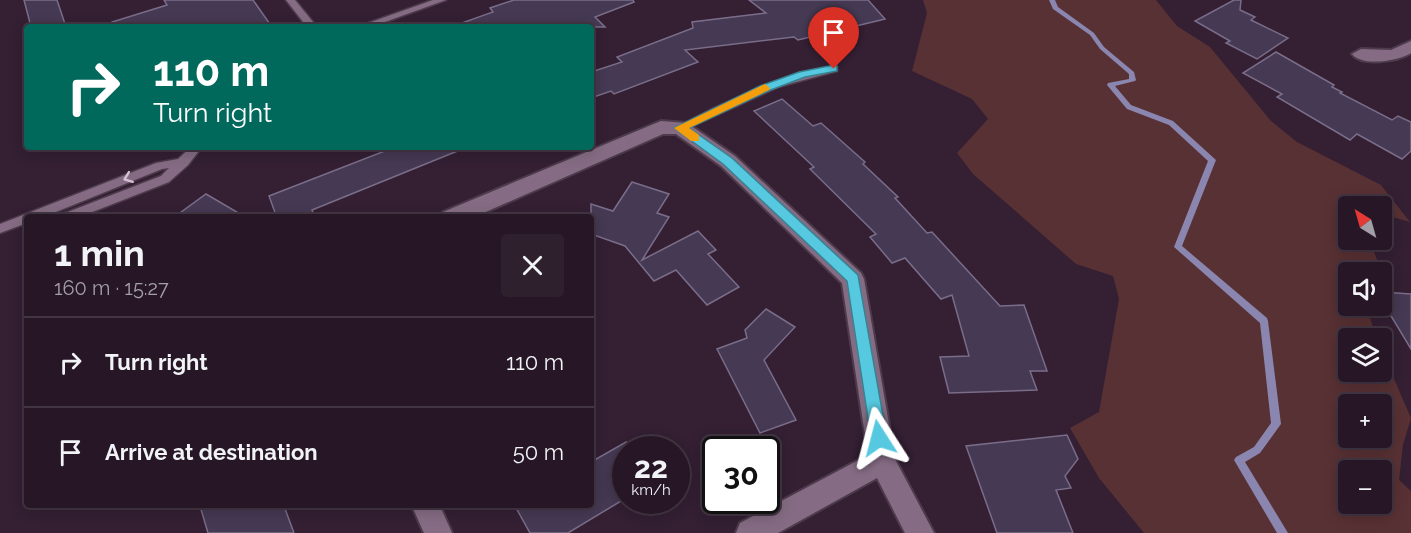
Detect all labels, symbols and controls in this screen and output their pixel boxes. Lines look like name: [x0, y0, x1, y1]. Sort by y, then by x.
pin: [808, 7, 859, 69]
icon: arrive: [817, 16, 850, 49]
text: 110 m: [153, 47, 269, 96]
icon: right: [54, 48, 132, 126]
text: Turn right: [153, 97, 272, 128]
one-way arrow: [123, 171, 134, 184]
north arrow: [1338, 196, 1392, 250]
map controls: [1338, 196, 1392, 514]
text: 1 min: [54, 232, 145, 274]
button: close: [501, 234, 564, 297]
button: sound: [1338, 262, 1392, 316]
text: 160 m · 15:27: [54, 276, 169, 300]
button: layers: [1338, 328, 1392, 382]
icon: right: [54, 346, 87, 379]
text: Turn right: [105, 349, 208, 375]
text: 110 m: [506, 349, 564, 375]
button: +: [1338, 394, 1392, 448]
position arrow: [847, 406, 911, 470]
icon: arrive: [54, 436, 87, 469]
speed limit sign: 30: [702, 436, 780, 514]
text: Arrive at destination: [105, 439, 318, 465]
text: 50 m: [513, 439, 564, 465]
text: 22: [634, 450, 668, 485]
button: −: [1338, 460, 1392, 514]
text: km/h: [631, 481, 671, 499]

